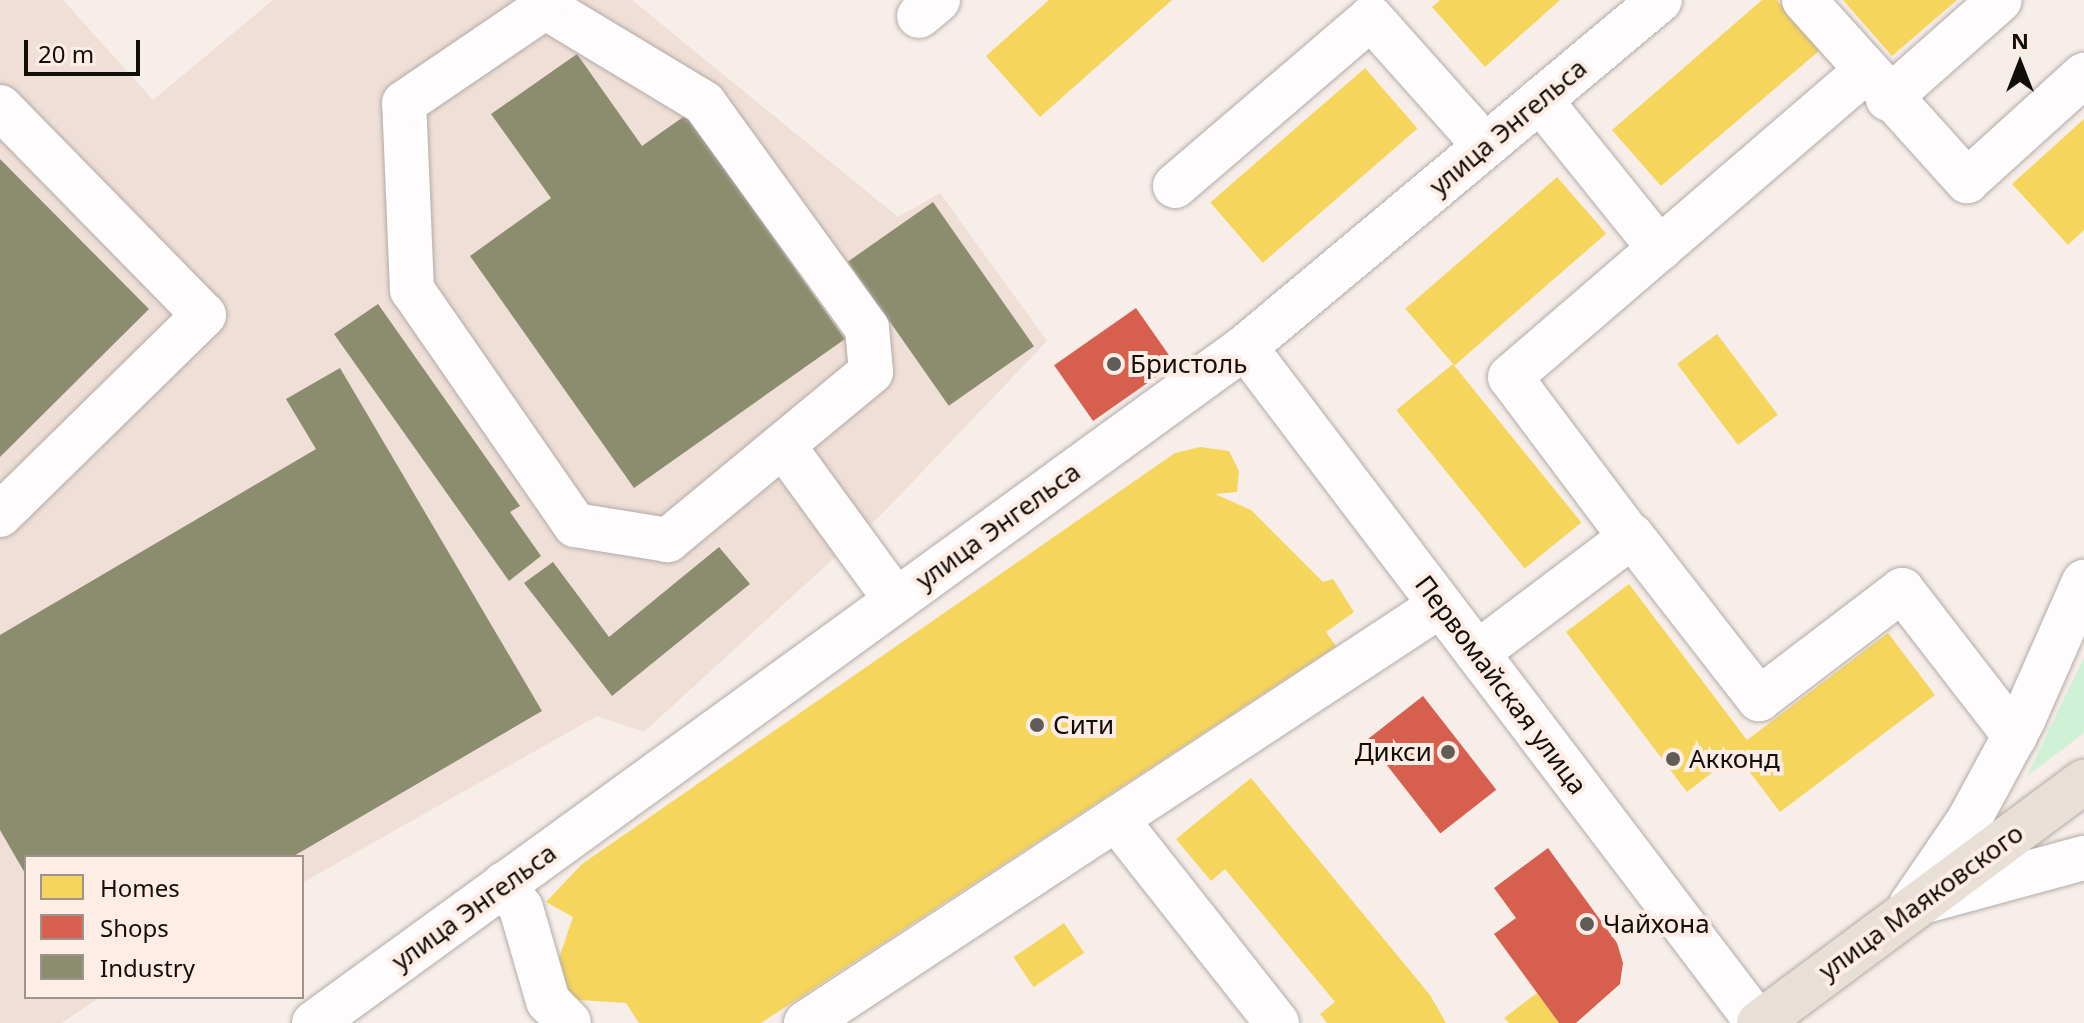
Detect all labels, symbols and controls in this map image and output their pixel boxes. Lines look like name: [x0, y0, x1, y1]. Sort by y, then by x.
scale bar: [28, 24, 144, 74]
north arrow: [1980, 24, 2060, 104]
text: N: [2011, 25, 2029, 55]
text: 20 m: [38, 37, 94, 70]
street label: улица Энгельса: [1423, 52, 1593, 202]
place label: Бристоль: [1130, 348, 1247, 380]
marker: Бристоль: [1105, 355, 1123, 373]
street label: улица Энгельса: [910, 456, 1086, 596]
street label: Первомайская улица: [1409, 569, 1593, 801]
place label: Сити: [1053, 709, 1114, 741]
marker: Сити: [1028, 716, 1046, 734]
place label: Дикси: [1355, 736, 1432, 768]
marker: Дикси: [1439, 743, 1457, 761]
place label: Акконд: [1689, 743, 1780, 775]
marker: Акконд: [1664, 750, 1682, 768]
street label: улица Маяковского: [1813, 817, 2029, 987]
street label: улица Энгельса: [386, 837, 562, 977]
legend: [24, 855, 304, 999]
text: Homes: [100, 871, 180, 904]
place label: Чайхона: [1603, 908, 1710, 940]
text: Shops: [100, 911, 169, 944]
marker: Чайхона: [1578, 915, 1596, 933]
text: Industry: [100, 951, 195, 984]

